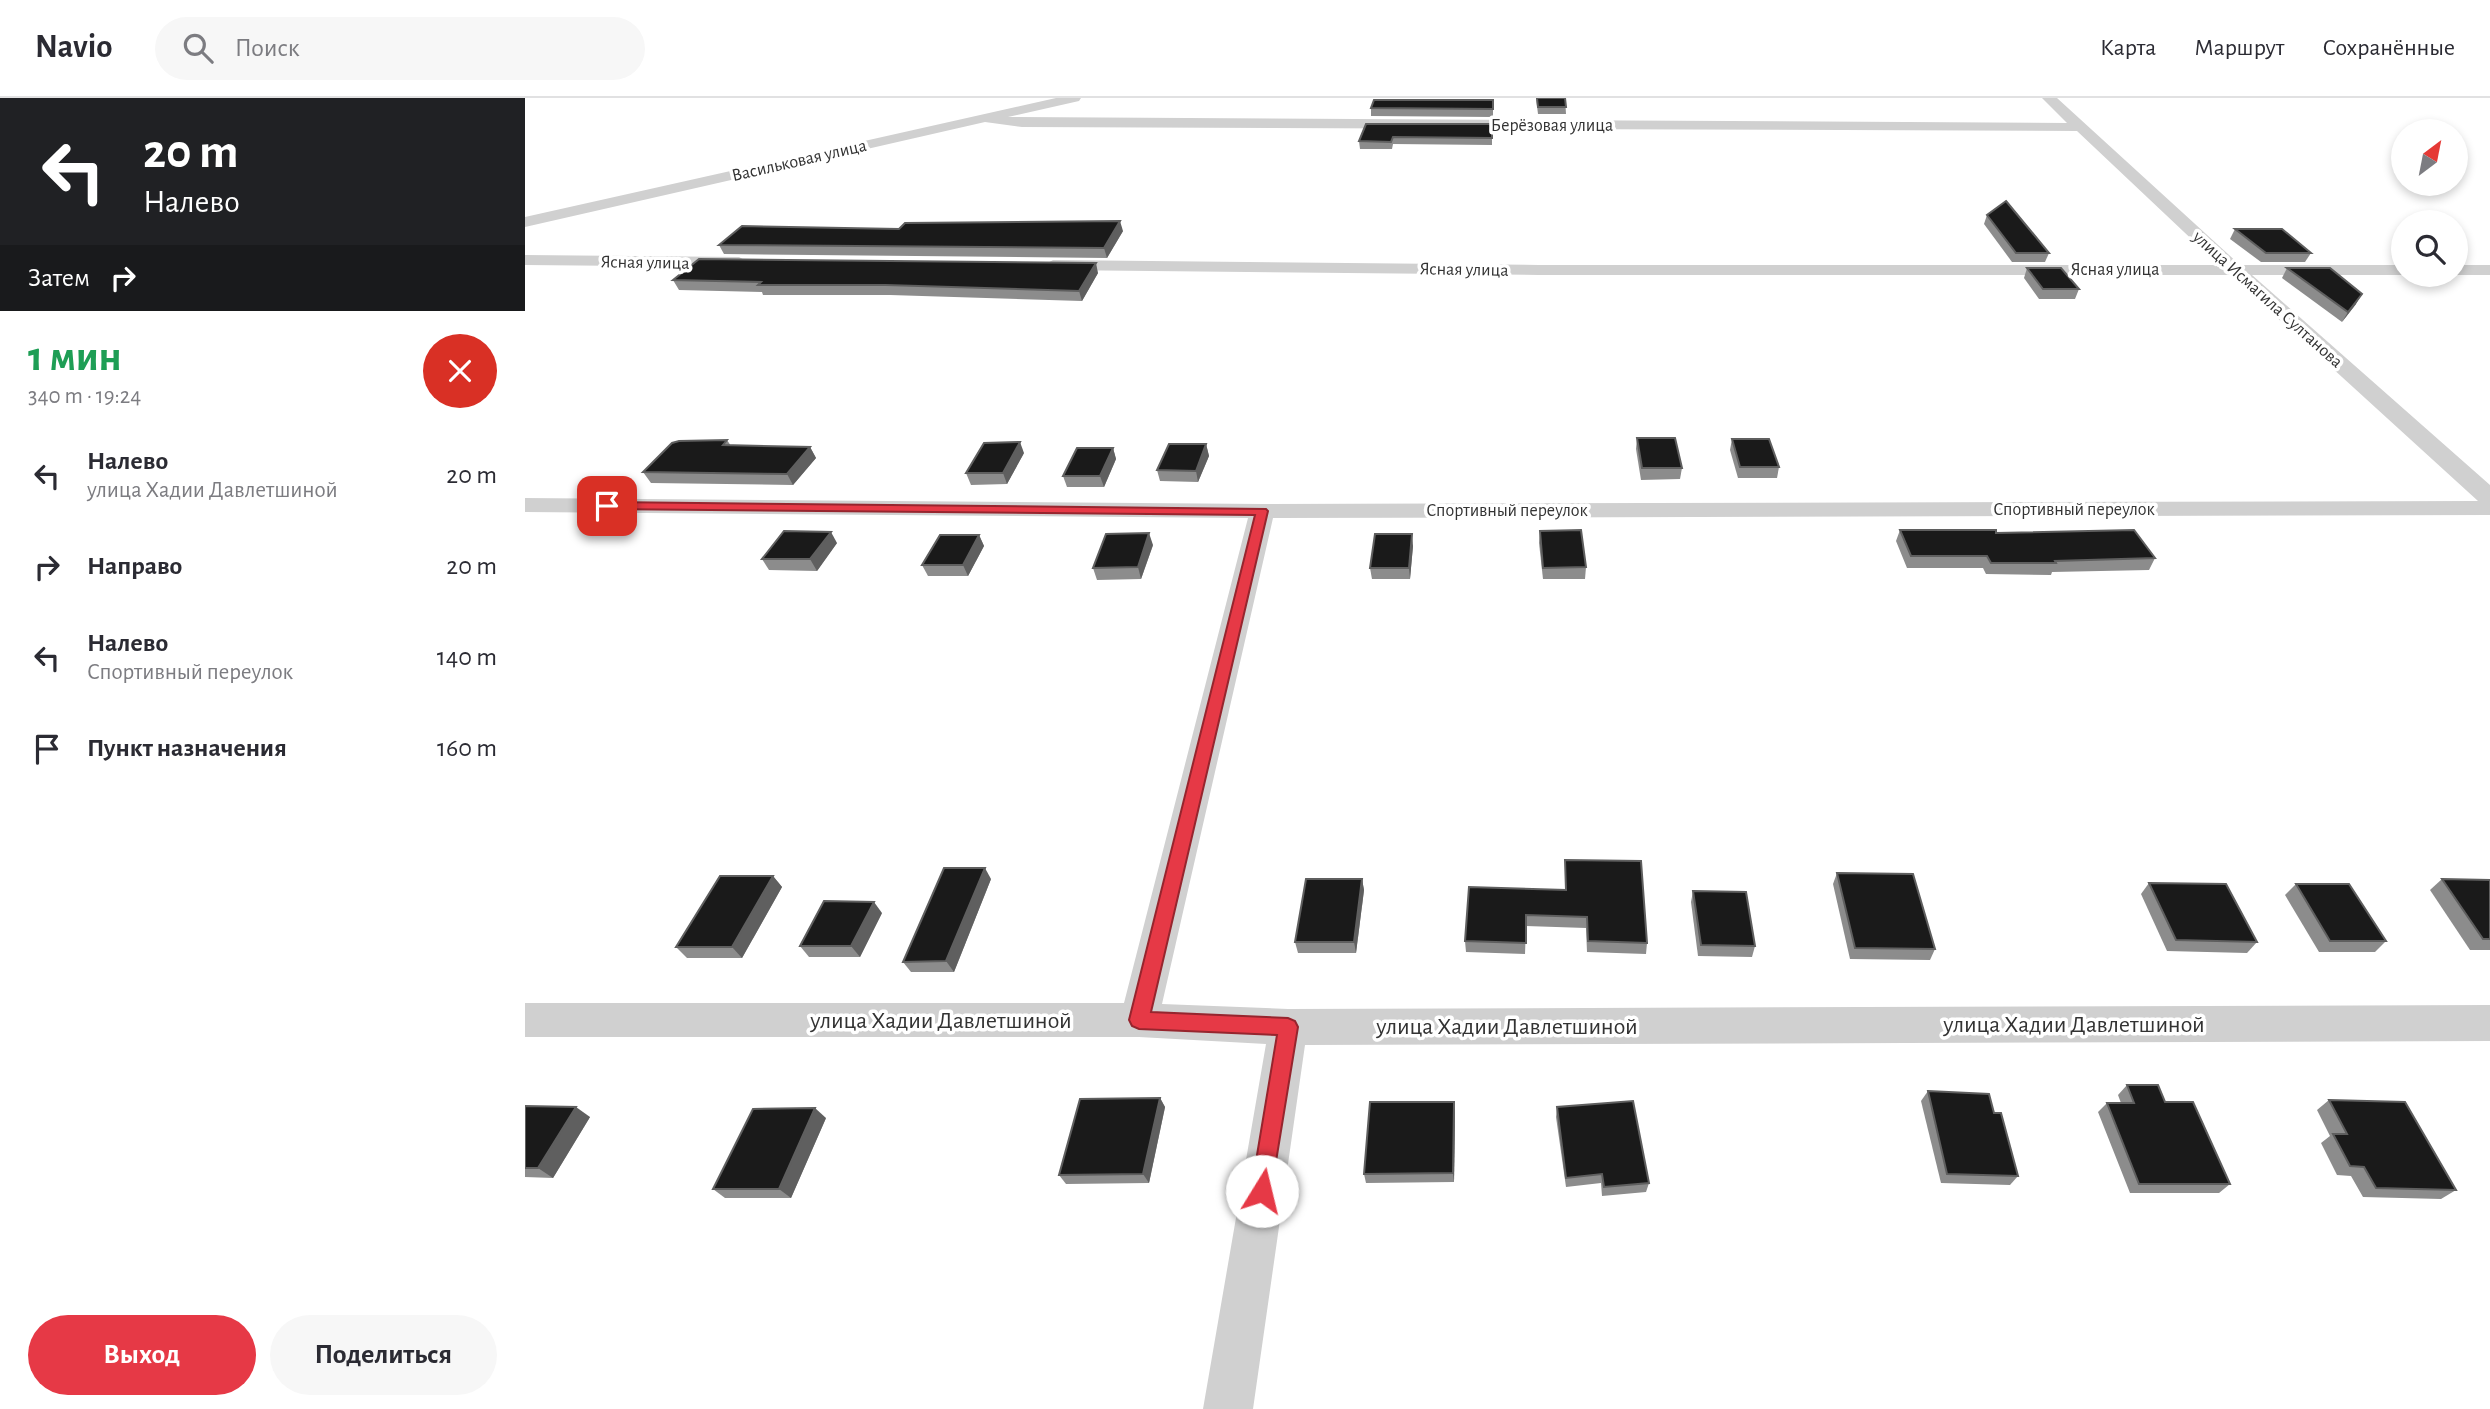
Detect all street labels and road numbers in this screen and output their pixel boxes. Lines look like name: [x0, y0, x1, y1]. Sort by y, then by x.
street label: Берёзовая улица: [1491, 117, 1613, 135]
street label: Васильковая улица: [730, 137, 868, 185]
street label: улица Исмагила Султанова: [2188, 227, 2346, 372]
street label: Ясная улица: [600, 253, 690, 273]
street label: Ясная улица: [1419, 260, 1509, 280]
street label: Ясная улица: [2071, 261, 2159, 279]
street label: Спортивный переулок: [1993, 501, 2155, 519]
street label: Спортивный переулок: [1426, 502, 1588, 520]
street label: улица Хадии Давлетшиной: [809, 1009, 1072, 1033]
street label: улица Хадии Давлетшиной: [1942, 1013, 2205, 1037]
street label: улица Хадии Давлетшиной: [1375, 1015, 1638, 1039]

